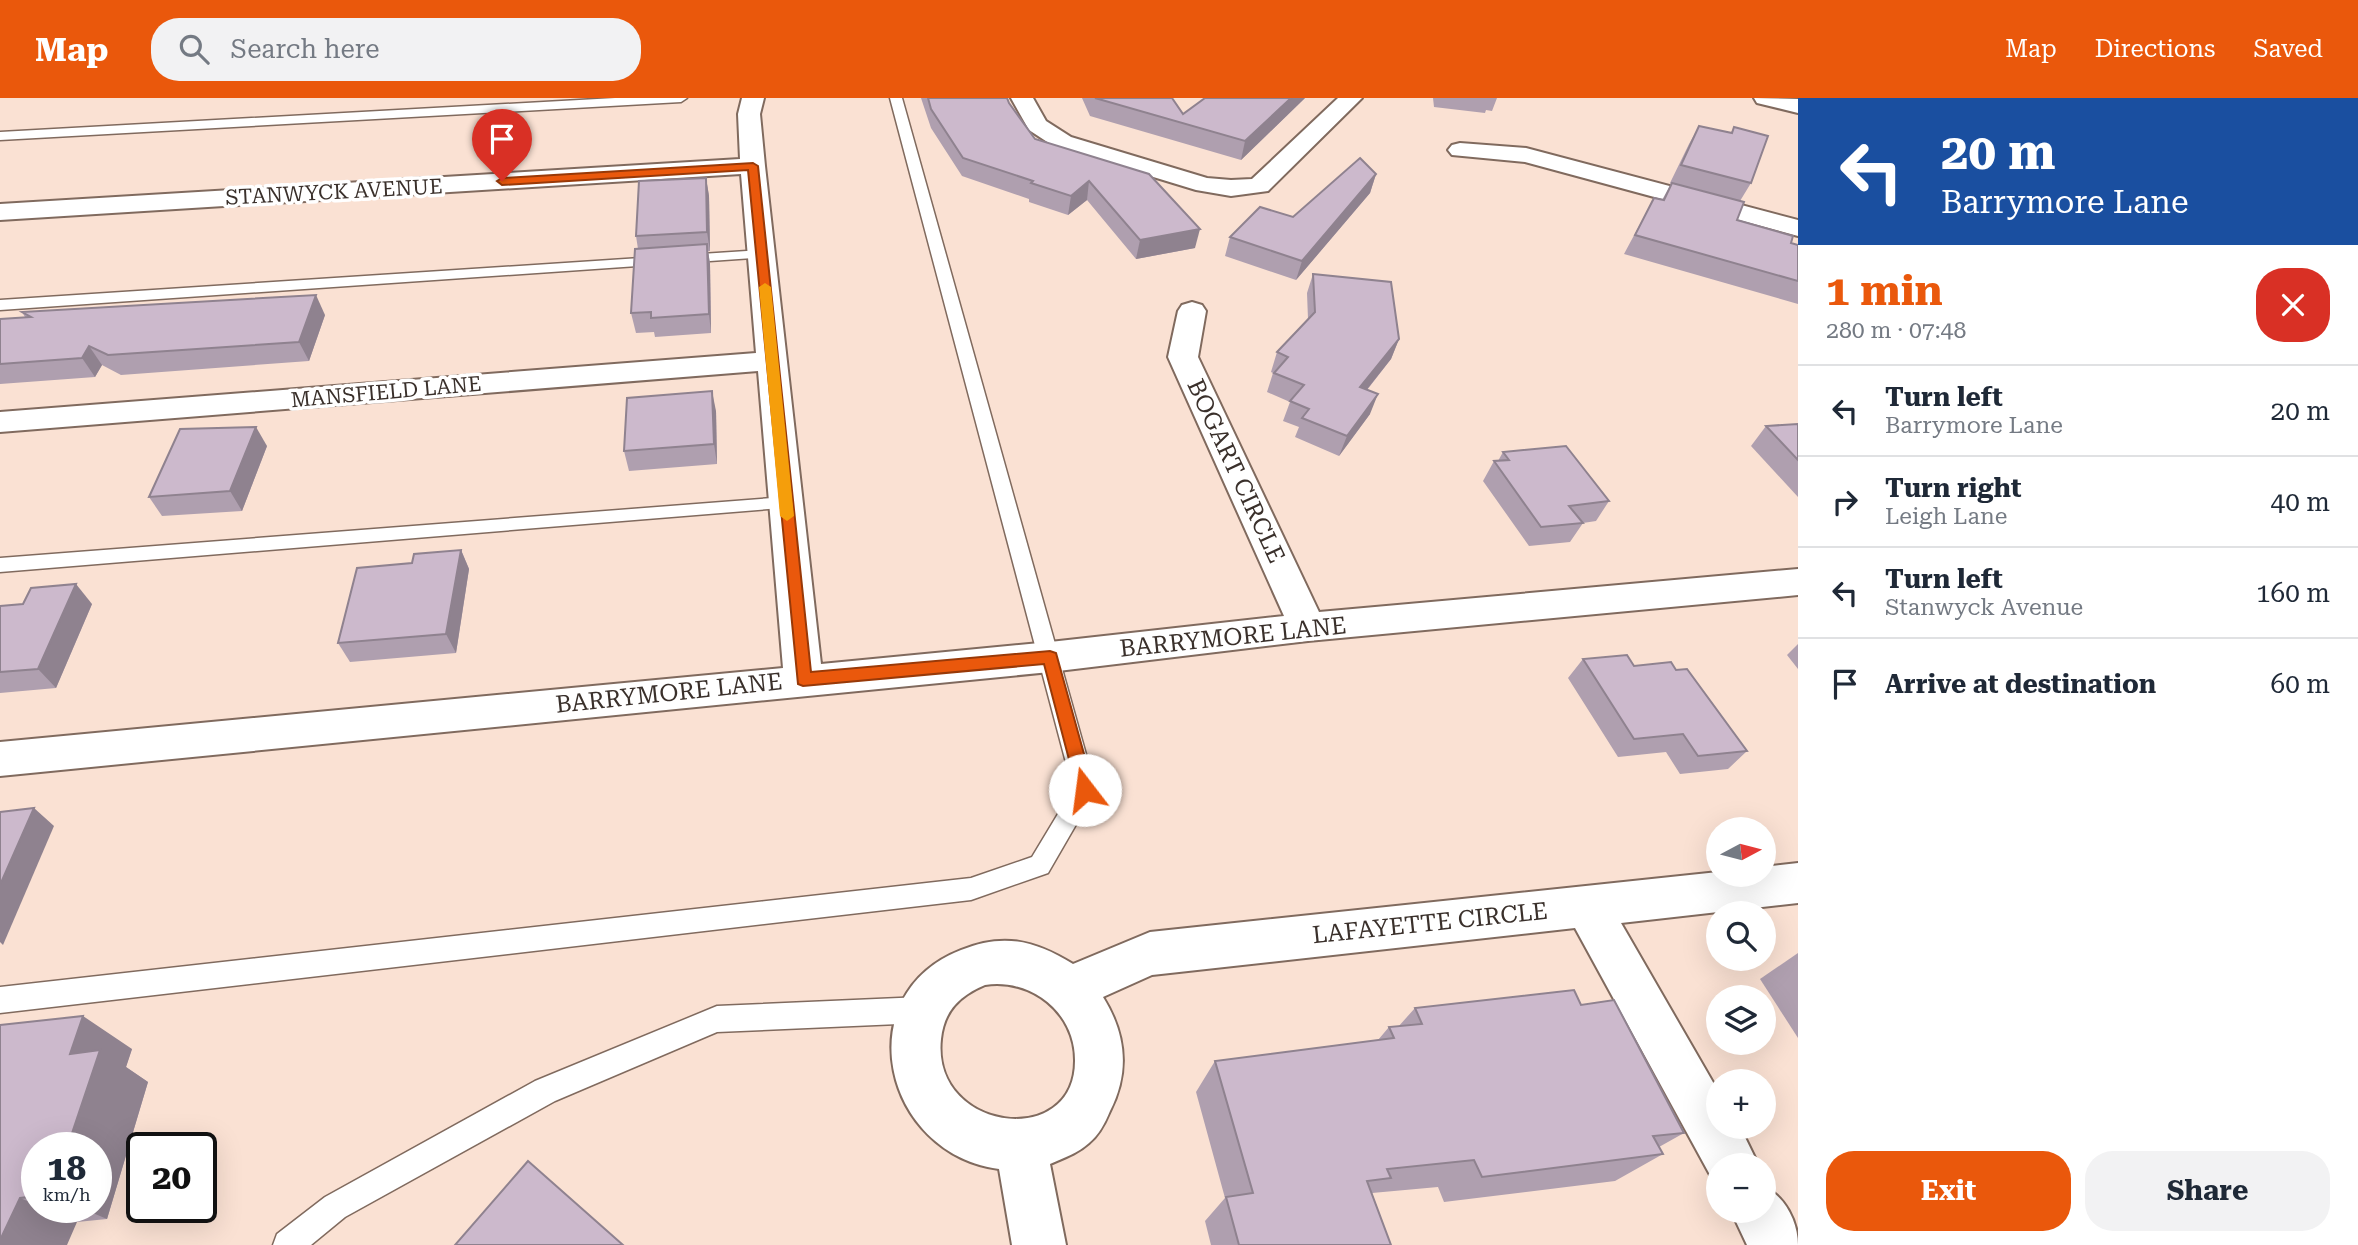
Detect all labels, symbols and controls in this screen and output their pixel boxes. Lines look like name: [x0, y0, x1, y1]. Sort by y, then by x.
search box: [151, 18, 641, 81]
text: Map: [35, 30, 109, 69]
icon: search: [175, 30, 213, 68]
text: Search here: [231, 34, 380, 64]
text: Map: [2005, 35, 2057, 63]
text: Directions: [2095, 35, 2215, 63]
text: Saved: [2253, 35, 2323, 63]
pin: [472, 109, 532, 181]
icon: arrive: [483, 120, 521, 158]
text: 20 m: [1941, 124, 2056, 181]
icon: left: [1826, 126, 1917, 217]
street label: STANWYCK AVENUE: [225, 174, 443, 210]
text: Barrymore Lane: [1941, 183, 2188, 221]
text: 1 min: [1826, 266, 1943, 315]
button: close: [2256, 268, 2330, 342]
text: 280 m · 07:48: [1826, 317, 1966, 344]
street label: MANSFIELD LANE: [290, 372, 482, 412]
street label: BOGART CIRCLE: [1181, 375, 1291, 567]
text: Turn left: [1885, 382, 2003, 412]
icon: left: [1826, 392, 1864, 430]
text: 20 m: [2271, 396, 2330, 426]
text: Barrymore Lane: [1885, 412, 2063, 439]
text: Turn right: [1885, 473, 2021, 503]
icon: right: [1826, 483, 1864, 521]
text: 40 m: [2271, 487, 2330, 517]
text: Leigh Lane: [1885, 503, 2007, 530]
text: Turn left: [1885, 564, 2003, 594]
icon: left: [1826, 574, 1864, 612]
text: 160 m: [2256, 578, 2330, 608]
text: Stanwyck Avenue: [1885, 594, 2083, 621]
street label: BARRYMORE LANE: [1118, 611, 1348, 663]
icon: arrive: [1826, 665, 1864, 703]
street label: BARRYMORE LANE: [554, 667, 784, 719]
text: Arrive at destination: [1885, 669, 2156, 699]
text: 60 m: [2271, 669, 2330, 699]
position arrow: [1048, 753, 1122, 827]
north arrow: [1706, 817, 1776, 887]
map controls: [1706, 817, 1776, 1223]
street label: LAFAYETTE CIRCLE: [1311, 897, 1549, 949]
button: search: [1706, 901, 1776, 971]
button: layers: [1706, 985, 1776, 1055]
button: +: [1706, 1069, 1776, 1139]
speed limit sign: 20: [126, 1132, 217, 1223]
text: 18: [47, 1148, 86, 1189]
button: Exit: [1826, 1151, 2071, 1231]
button: Share: [2085, 1151, 2330, 1231]
button: −: [1706, 1153, 1776, 1223]
text: km/h: [42, 1184, 91, 1205]

